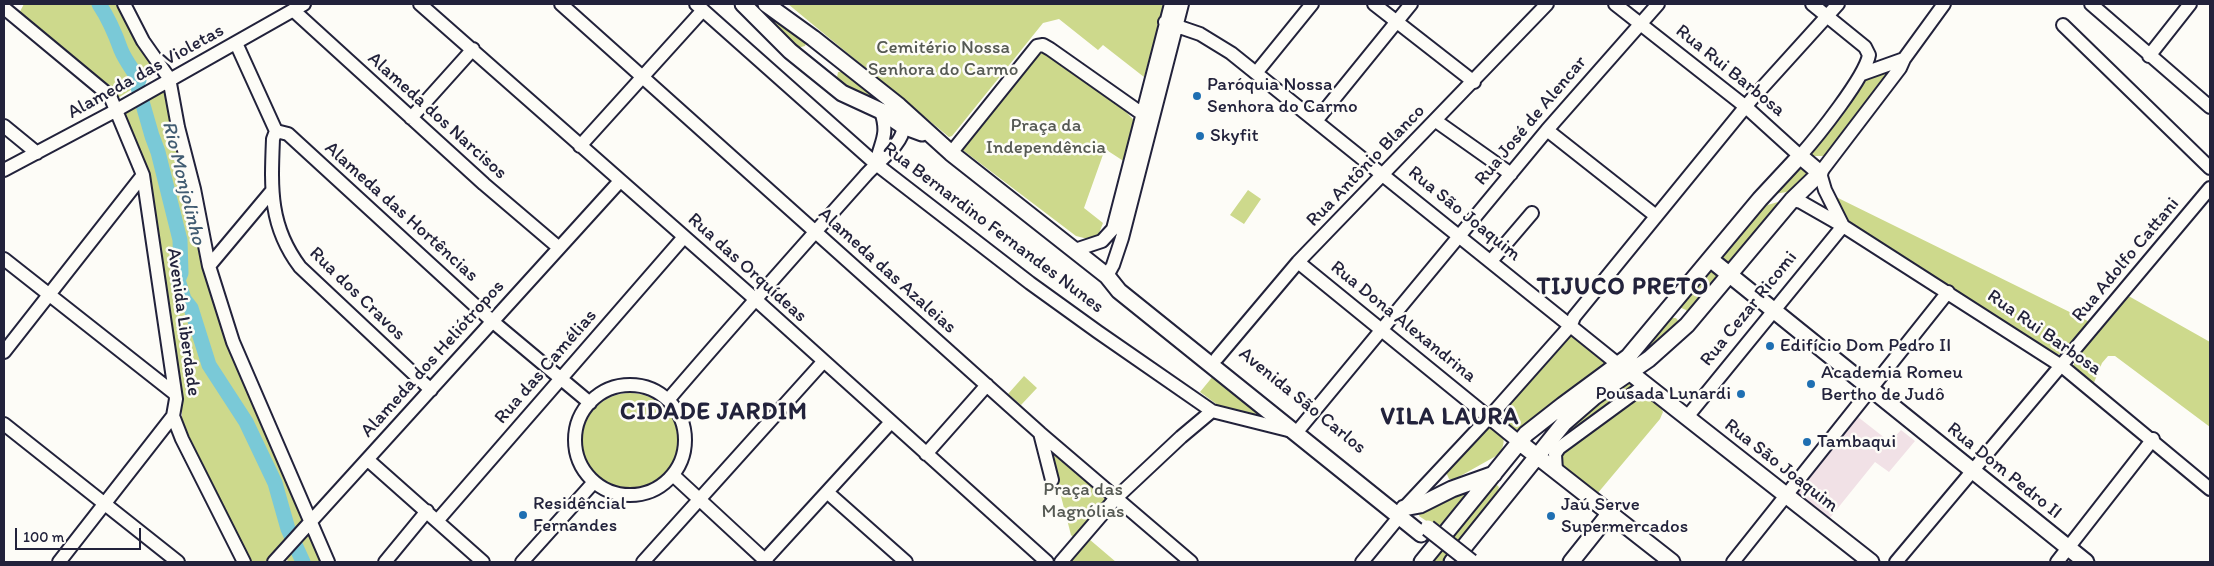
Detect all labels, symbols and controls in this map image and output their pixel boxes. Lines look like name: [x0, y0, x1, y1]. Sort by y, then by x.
street label: Alameda das Violetas: [64, 20, 228, 124]
street label: Rua Rui Barbosa: [1671, 20, 1789, 122]
park label: Cemitério Nossa Senhora do Carmo: [868, 37, 1018, 81]
street label: Alameda dos Narcisos: [363, 47, 511, 185]
street label: Rua José de Alencar: [1470, 52, 1592, 190]
place label: Paróquia Nossa Senhora do Carmo: [1207, 74, 1358, 118]
marker: Paróquia Nossa Senhora do Carmo: [1191, 90, 1203, 102]
street label: Rua Antônio Blanco: [1302, 100, 1430, 232]
park label: Praça da Independência: [986, 115, 1106, 159]
water label: Rio Monjolinho: [156, 119, 210, 247]
place label: Skyfit: [1210, 125, 1259, 147]
marker: Skyfit: [1194, 130, 1206, 142]
street label: Alameda das Hortências: [320, 137, 482, 287]
street label: Rua Bernardino Fernandes Nunes: [878, 137, 1108, 319]
street label: Rua São Joaquim: [1403, 162, 1525, 266]
street label: Rua Adolfo Cattani: [2067, 193, 2185, 327]
street label: Alameda das Azaleias: [813, 203, 961, 339]
street label: Rua das Orquídeas: [683, 208, 811, 328]
street label: Rua dos Cravos: [304, 242, 410, 346]
street label: Avenida Liberdade: [161, 246, 205, 398]
street label: Rua Cezar Ricomi: [1696, 247, 1802, 371]
street label: Rua Dona Alexandrina: [1325, 256, 1481, 388]
district label: TIJUCO PRETO: [1535, 274, 1711, 302]
street label: Alameda dos Heliótropos: [356, 276, 510, 442]
street label: Rua Rui Barbosa: [1982, 285, 2106, 381]
street label: Rua das Camélias: [490, 305, 602, 429]
place label: Edifício Dom Pedro II: [1780, 335, 1951, 357]
marker: Edifício Dom Pedro II: [1764, 340, 1776, 352]
street label: Avenida São Carlos: [1234, 343, 1370, 459]
place label: Academia Romeu Bertho de Judô: [1821, 362, 1963, 406]
marker: Academia Romeu Bertho de Judô: [1805, 378, 1817, 390]
place label: Pousada Lunardi: [1596, 383, 1731, 405]
marker: Pousada Lunardi: [1735, 388, 1747, 400]
district label: CIDADE JARDIM: [620, 399, 808, 427]
district label: VILA LAURA: [1379, 404, 1521, 432]
street label: Rua São Joaquim: [1719, 414, 1843, 518]
street label: Rua Dom Pedro II: [1942, 418, 2066, 524]
place label: Tambaqui: [1817, 431, 1896, 453]
marker: Tambaqui: [1801, 436, 1813, 448]
park label: Praça das Magnólias: [1042, 479, 1124, 523]
place label: Residêncial Fernandes: [533, 493, 626, 537]
place label: Jaú Serve Supermercados: [1561, 494, 1688, 538]
marker: Residêncial Fernandes: [517, 509, 529, 521]
marker: Jaú Serve Supermercados: [1545, 510, 1557, 522]
scale bar: [18, 518, 144, 550]
text: 100 m: [23, 528, 64, 546]

